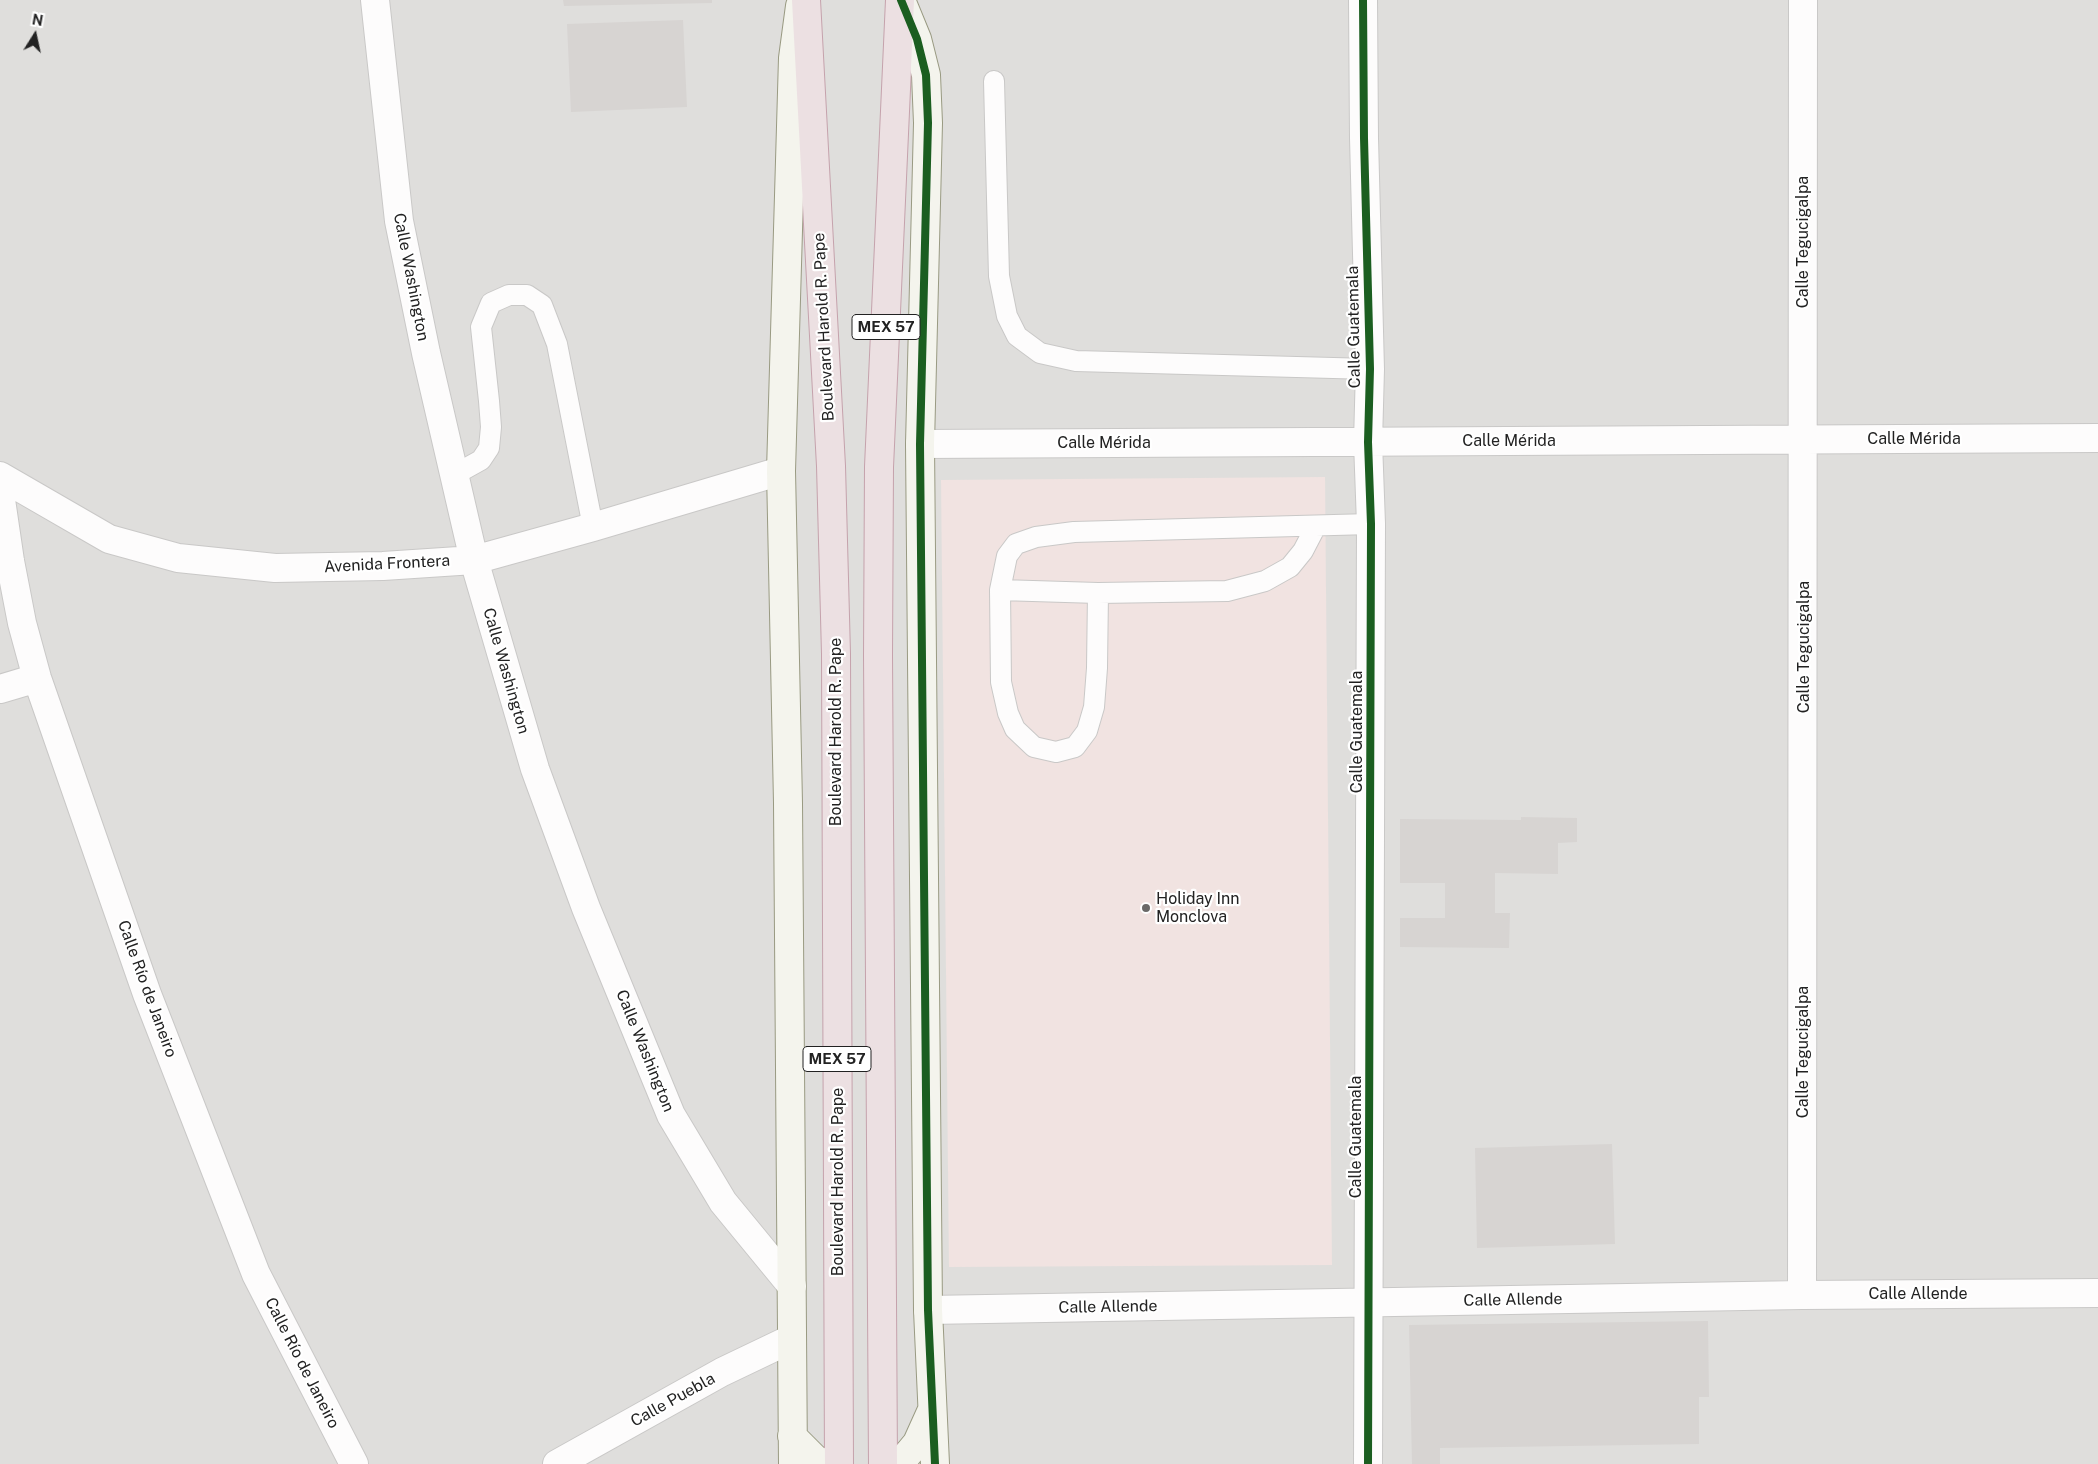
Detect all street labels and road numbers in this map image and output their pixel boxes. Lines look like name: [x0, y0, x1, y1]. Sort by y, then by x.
street label: Calle Tegucigalpa: [1793, 176, 1813, 308]
street label: Calle Washington: [389, 211, 433, 343]
street label: Boulevard Harold R. Pape: [809, 232, 839, 422]
street label: Calle Guatemala: [1343, 266, 1365, 388]
road number: MEX 57: [852, 314, 920, 340]
street label: Calle Mérida: [1867, 429, 1961, 449]
street label: Calle Mérida: [1462, 431, 1556, 451]
street label: Calle Mérida: [1057, 433, 1151, 453]
street label: Avenida Frontera: [323, 551, 451, 577]
street label: Calle Tegucigalpa: [1794, 581, 1814, 713]
street label: Calle Washington: [479, 606, 533, 736]
street label: Boulevard Harold R. Pape: [826, 638, 846, 826]
street label: Calle Guatemala: [1347, 671, 1367, 793]
street label: Calle Río de Janeiro: [113, 918, 181, 1060]
street label: Calle Tegucigalpa: [1793, 986, 1813, 1118]
street label: Calle Washington: [612, 987, 678, 1115]
road number: MEX 57: [803, 1046, 871, 1072]
street label: Calle Guatemala: [1346, 1076, 1366, 1198]
street label: Boulevard Harold R. Pape: [828, 1088, 848, 1276]
street label: Calle Allende: [1868, 1284, 1968, 1304]
street label: Calle Allende: [1463, 1290, 1563, 1310]
street label: Calle Río de Janeiro: [261, 1294, 343, 1432]
street label: Calle Allende: [1058, 1297, 1158, 1317]
street label: Calle Puebla: [627, 1369, 719, 1431]

